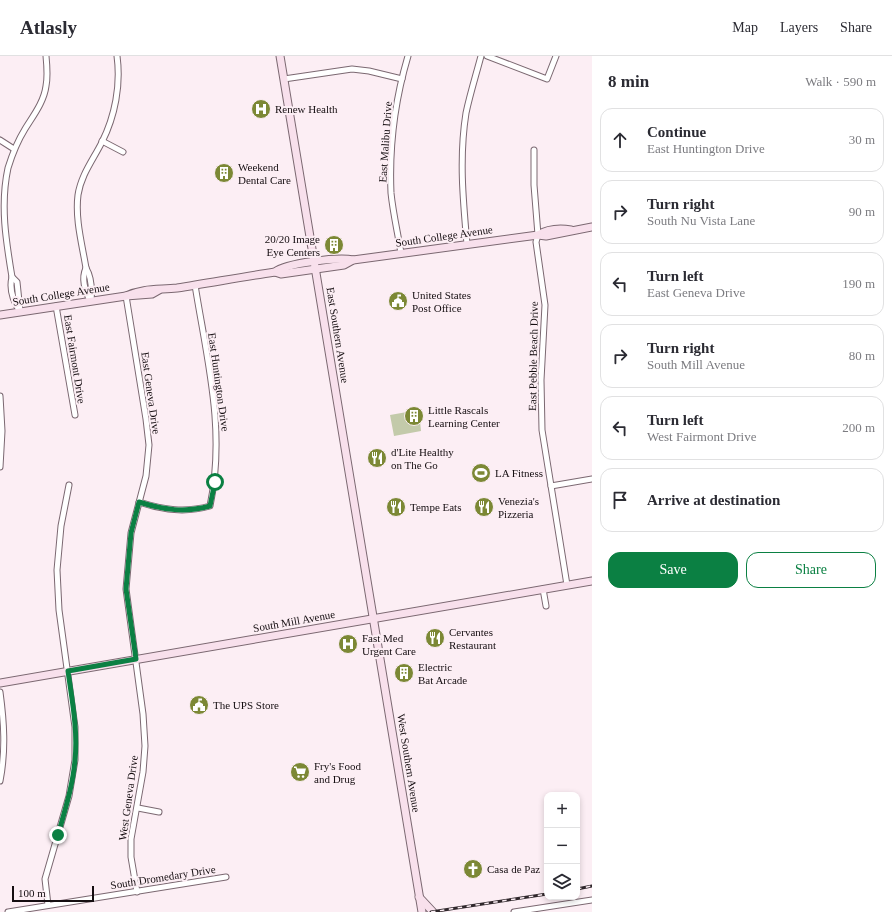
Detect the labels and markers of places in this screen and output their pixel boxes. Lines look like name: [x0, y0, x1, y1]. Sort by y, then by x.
hospital icon: Renew Health: [250, 98, 272, 120]
place label: Renew Health: [275, 103, 338, 115]
place label: Weekend Dental Care: [238, 161, 291, 186]
building icon: Weekend Dental Care: [213, 162, 235, 184]
place label: 20/20 Image Eye Centers: [265, 233, 320, 258]
building icon: 20/20 Image Eye Centers: [323, 234, 345, 256]
place label: United States Post Office: [412, 289, 471, 314]
public building icon: United States Post Office: [387, 290, 409, 312]
place label: Little Rascals Learning Center: [428, 404, 500, 429]
building icon: Little Rascals Learning Center: [403, 405, 425, 427]
place label: d'Lite Healthy on The Go: [391, 446, 454, 471]
restaurant icon: d'Lite Healthy on The Go: [366, 447, 388, 469]
sports icon: LA Fitness: [470, 462, 492, 484]
place label: LA Fitness: [495, 467, 543, 479]
place label: Venezia's Pizzeria: [498, 495, 539, 520]
restaurant icon: Tempe Eats: [385, 496, 407, 518]
restaurant icon: Venezia's Pizzeria: [473, 496, 495, 518]
place label: Tempe Eats: [410, 501, 461, 513]
place label: Cervantes Restaurant: [449, 626, 496, 651]
restaurant icon: Cervantes Restaurant: [424, 627, 446, 649]
place label: Fast Med Urgent Care: [362, 632, 416, 657]
hospital icon: Fast Med Urgent Care: [337, 633, 359, 655]
place label: Electric Bat Arcade: [418, 661, 467, 686]
building icon: Electric Bat Arcade: [393, 662, 415, 684]
public building icon: The UPS Store: [188, 694, 210, 716]
place label: The UPS Store: [213, 699, 279, 711]
place label: Fry's Food and Drug: [314, 760, 361, 785]
supermarket icon: Fry's Food and Drug: [289, 761, 311, 783]
church icon: Casa de Paz: [462, 858, 484, 880]
place label: Casa de Paz: [487, 863, 540, 875]

